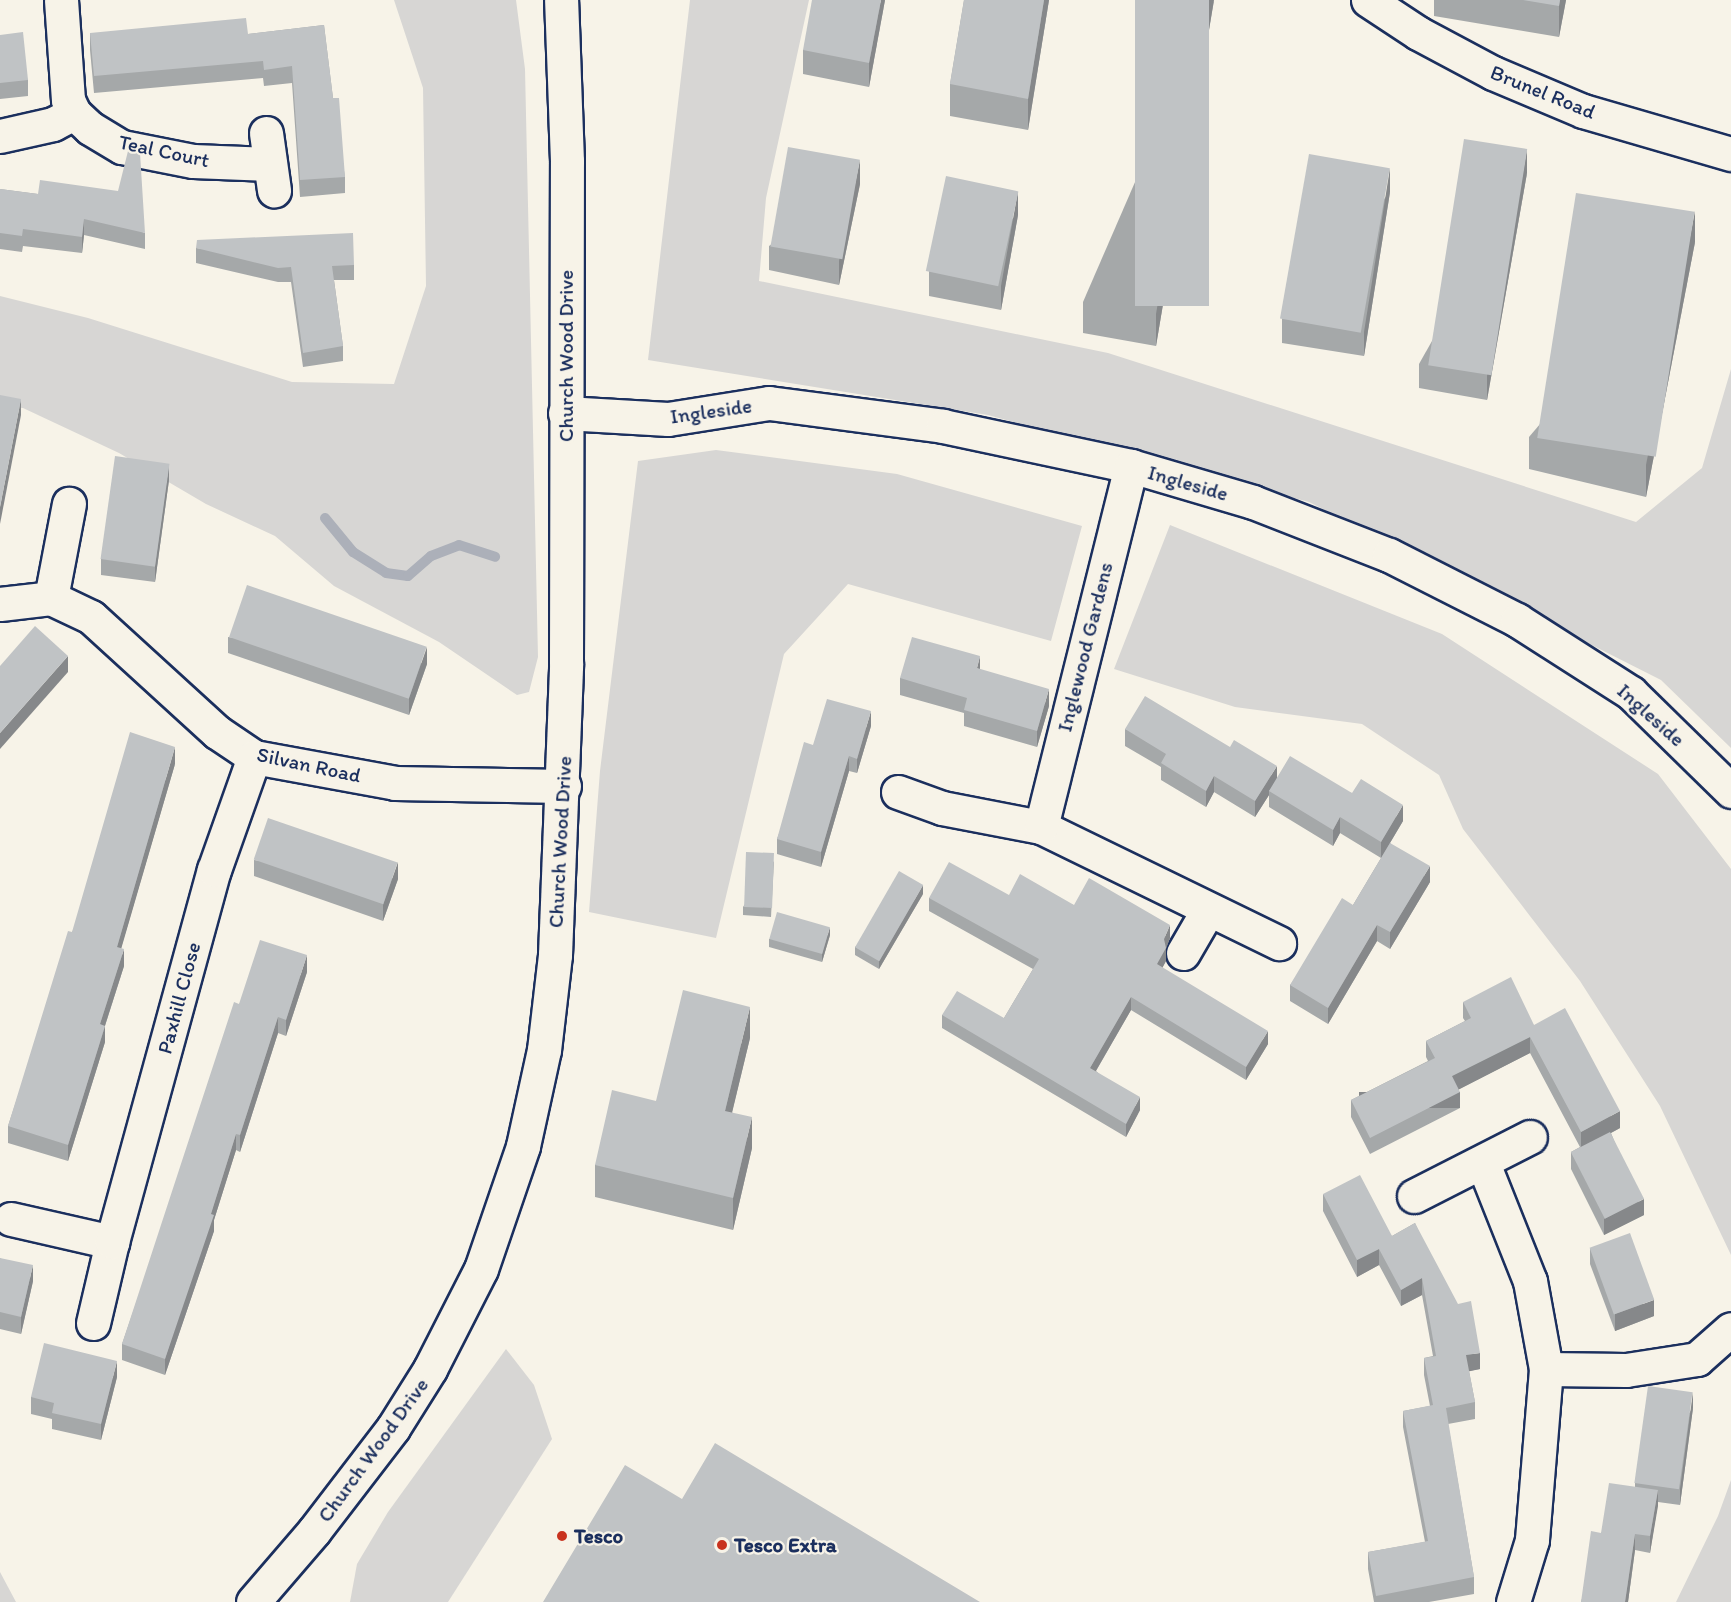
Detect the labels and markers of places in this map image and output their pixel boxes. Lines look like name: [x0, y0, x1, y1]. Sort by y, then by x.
place label: Tesco: [574, 1523, 623, 1549]
marker: Tesco: [555, 1529, 569, 1543]
place label: Tesco Extra: [734, 1532, 837, 1558]
marker: Tesco Extra: [715, 1538, 729, 1552]

